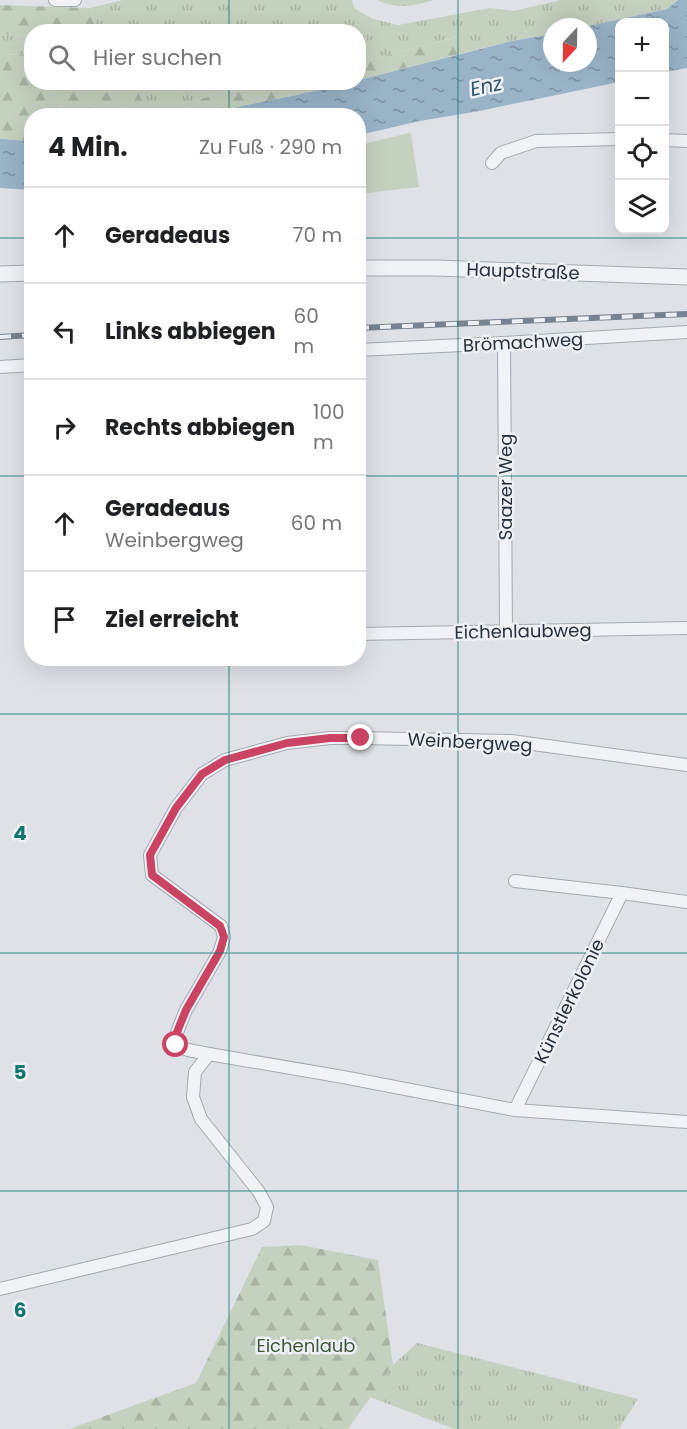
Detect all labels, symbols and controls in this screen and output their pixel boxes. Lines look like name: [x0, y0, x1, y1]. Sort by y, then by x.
north arrow: [543, 18, 597, 72]
map controls: [615, 18, 669, 234]
button: +: [615, 18, 669, 72]
search box: [24, 24, 366, 90]
icon: search: [45, 41, 78, 74]
text: Hier suchen: [93, 42, 222, 73]
water label: Enz: [467, 69, 506, 103]
button: −: [615, 72, 669, 126]
button: locate: [615, 126, 669, 180]
text: 4 Min.: [48, 129, 128, 165]
text: Zu Fuß · 290 m: [199, 133, 342, 161]
button: layers: [615, 180, 669, 234]
icon: ahead: [48, 219, 81, 252]
text: Geradeaus: [105, 220, 230, 251]
text: 70 m: [293, 221, 342, 249]
street label: Hauptstraße: [466, 257, 580, 285]
text: 60 m: [294, 302, 319, 360]
icon: left: [48, 315, 81, 348]
text: Links abbiegen: [105, 316, 276, 347]
street label: Brömachweg: [462, 326, 584, 358]
text: 100 m: [313, 398, 345, 456]
icon: right: [48, 411, 81, 444]
text: Rechts abbiegen: [105, 412, 295, 443]
street label: Saazer Weg: [493, 434, 518, 540]
text: Geradeaus: [105, 493, 230, 524]
icon: ahead: [48, 507, 81, 540]
text: 60 m: [291, 509, 342, 537]
text: Weinbergweg: [105, 526, 244, 554]
icon: arrive: [48, 603, 81, 636]
text: Ziel erreicht: [105, 604, 239, 635]
street label: Eichenlaubweg: [454, 617, 592, 645]
route end: [347, 724, 373, 750]
street label: Weinbergweg: [407, 726, 533, 758]
text: 4: [13, 819, 27, 847]
street label: Künstlerkolonie: [528, 934, 610, 1068]
route start: [162, 1031, 188, 1057]
text: 5: [14, 1058, 27, 1086]
text: 6: [14, 1296, 26, 1324]
park label: Eichenlaub: [256, 1333, 356, 1358]

